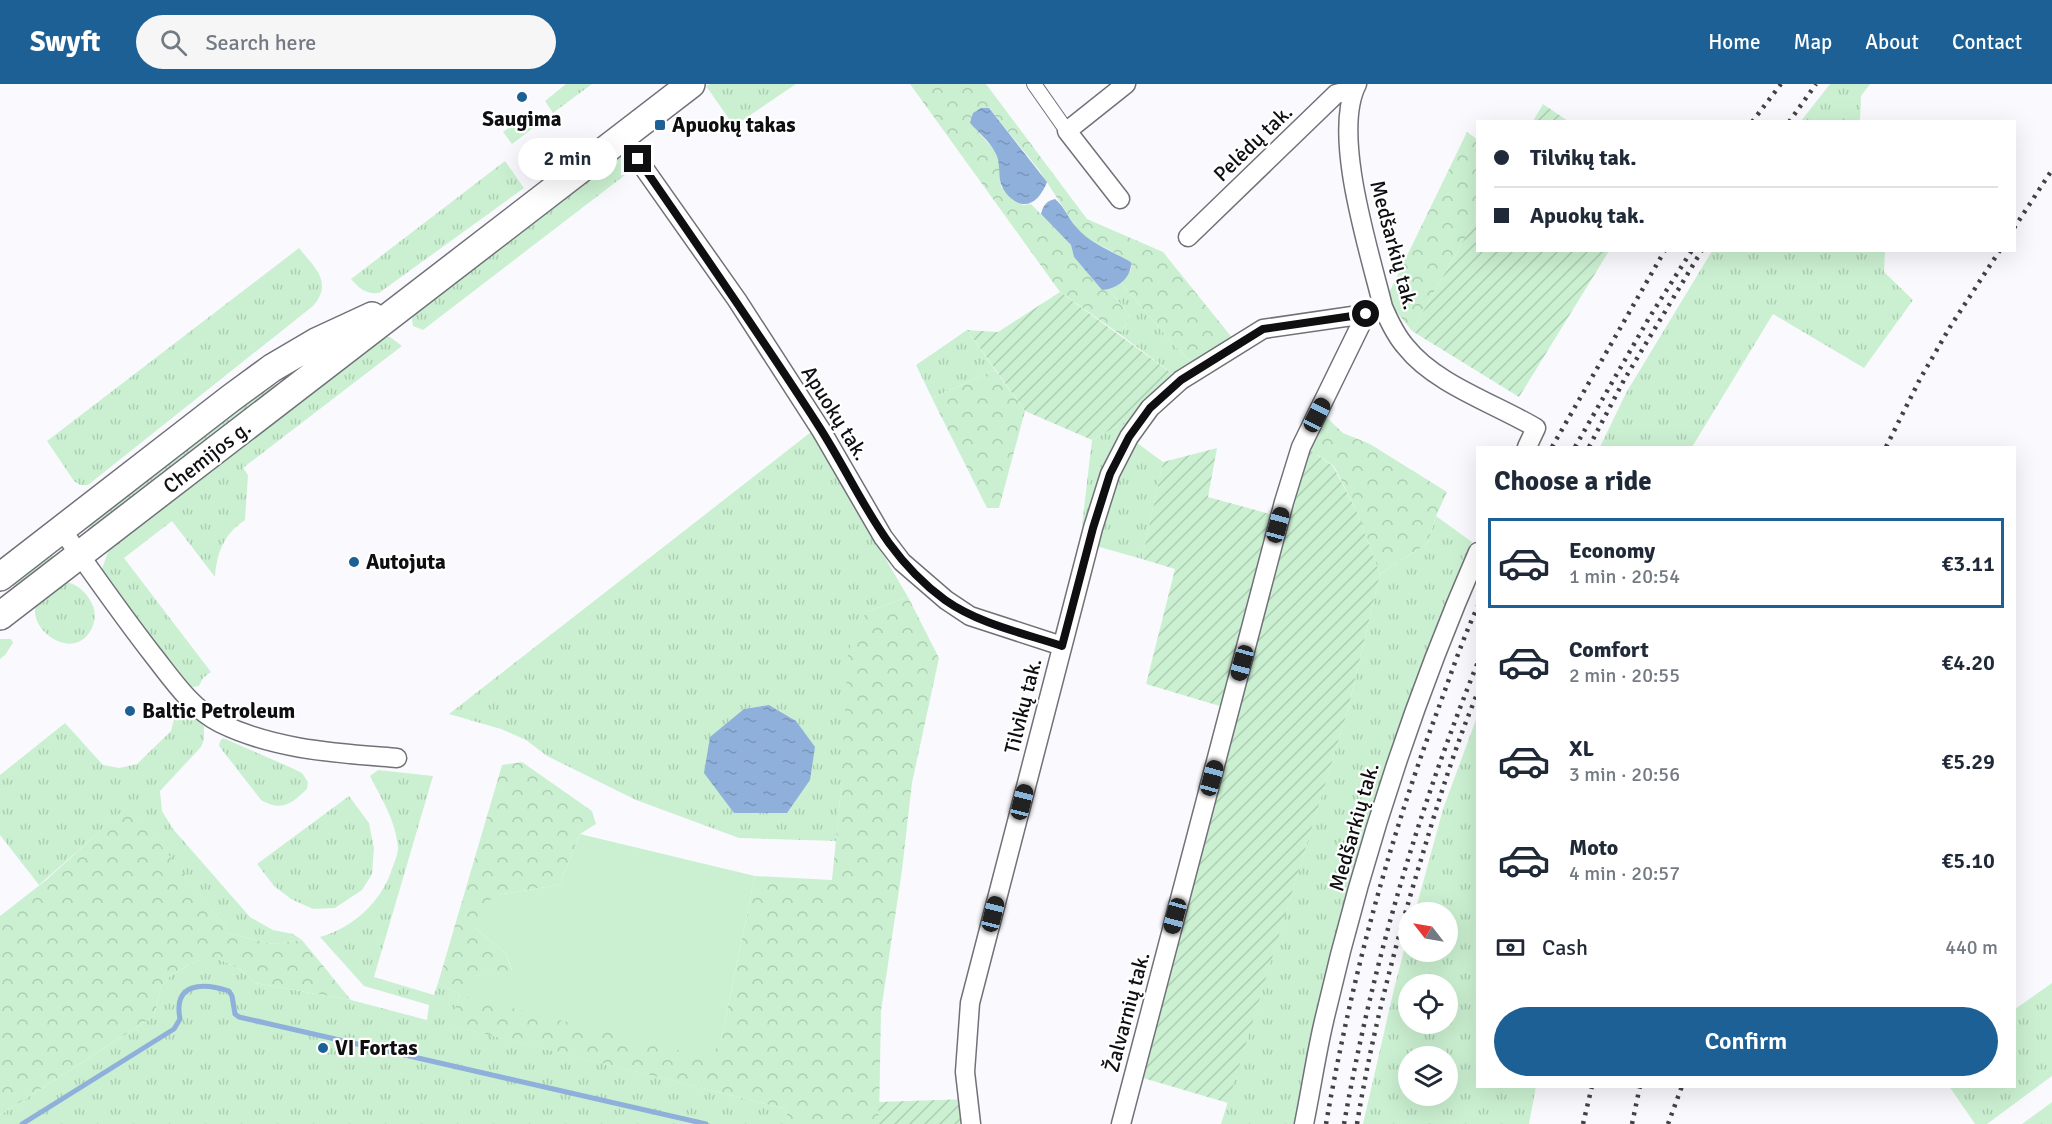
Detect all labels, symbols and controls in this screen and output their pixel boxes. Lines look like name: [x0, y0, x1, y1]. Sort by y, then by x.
search box: [136, 15, 556, 69]
text: Swyft: [30, 25, 100, 59]
icon: search: [157, 26, 190, 59]
text: Search here: [205, 29, 316, 56]
text: Home: [1708, 29, 1761, 55]
text: Map: [1794, 29, 1832, 55]
text: About: [1865, 29, 1919, 55]
text: Contact: [1952, 29, 2022, 55]
marker: Saugima: [515, 90, 529, 104]
street label: Pelėdų tak.: [1208, 99, 1298, 187]
place label: Saugima: [482, 106, 562, 132]
place label: Apuokų takas: [672, 112, 796, 138]
marker: Apuokų takas: [653, 118, 667, 132]
callout: 2 min: [518, 138, 617, 180]
text: Tilvikų tak.: [1530, 144, 1637, 171]
route end: [624, 145, 651, 172]
text: 2 min: [544, 146, 591, 171]
street label: Medšarkių tak.: [1364, 178, 1424, 312]
text: Apuokų tak.: [1530, 202, 1645, 229]
route start: [1352, 300, 1379, 327]
street label: Apuokų tak.: [796, 361, 874, 465]
car: [1301, 395, 1333, 435]
street label: Chemijos g.: [158, 415, 256, 499]
text: Choose a ride: [1494, 465, 1652, 498]
car: [1265, 505, 1291, 545]
icon: car: [1497, 536, 1551, 590]
text: Economy: [1569, 537, 1655, 564]
place label: Autojuta: [366, 549, 446, 575]
text: €3.11: [1941, 550, 1995, 577]
marker: Autojuta: [347, 555, 361, 569]
text: 1 min · 20:54: [1569, 564, 1680, 589]
icon: car: [1497, 635, 1551, 689]
text: Comfort: [1569, 636, 1649, 663]
car: [1229, 643, 1255, 683]
text: €4.20: [1941, 649, 1995, 676]
street label: Tilvikų tak.: [999, 656, 1047, 756]
text: 2 min · 20:55: [1569, 663, 1680, 688]
place label: Baltic Petroleum: [142, 698, 295, 724]
marker: Baltic Petroleum: [123, 704, 137, 718]
icon: car: [1497, 734, 1551, 788]
text: XL: [1569, 735, 1594, 762]
text: €5.29: [1941, 748, 1995, 775]
car: [1199, 758, 1225, 798]
street label: Medšarkių tak.: [1323, 760, 1385, 894]
text: 3 min · 20:56: [1569, 762, 1680, 787]
car: [1009, 782, 1035, 822]
icon: car: [1497, 833, 1551, 887]
text: Moto: [1569, 834, 1618, 861]
text: €5.10: [1941, 847, 1995, 874]
text: 4 min · 20:57: [1569, 861, 1680, 886]
car: [980, 894, 1006, 934]
car: [1162, 896, 1188, 936]
north arrow: [1398, 902, 1458, 962]
map controls: [1398, 902, 1458, 1106]
icon: cash: [1494, 931, 1527, 964]
text: Cash: [1542, 934, 1588, 961]
text: 440 m: [1945, 935, 1998, 960]
street label: Žalvarnių tak.: [1098, 949, 1156, 1075]
button: locate: [1398, 974, 1458, 1034]
button: Confirm: [1494, 1007, 1998, 1076]
place label: VI Fortas: [335, 1035, 418, 1061]
marker: VI Fortas: [316, 1041, 330, 1055]
button: layers: [1398, 1046, 1458, 1106]

